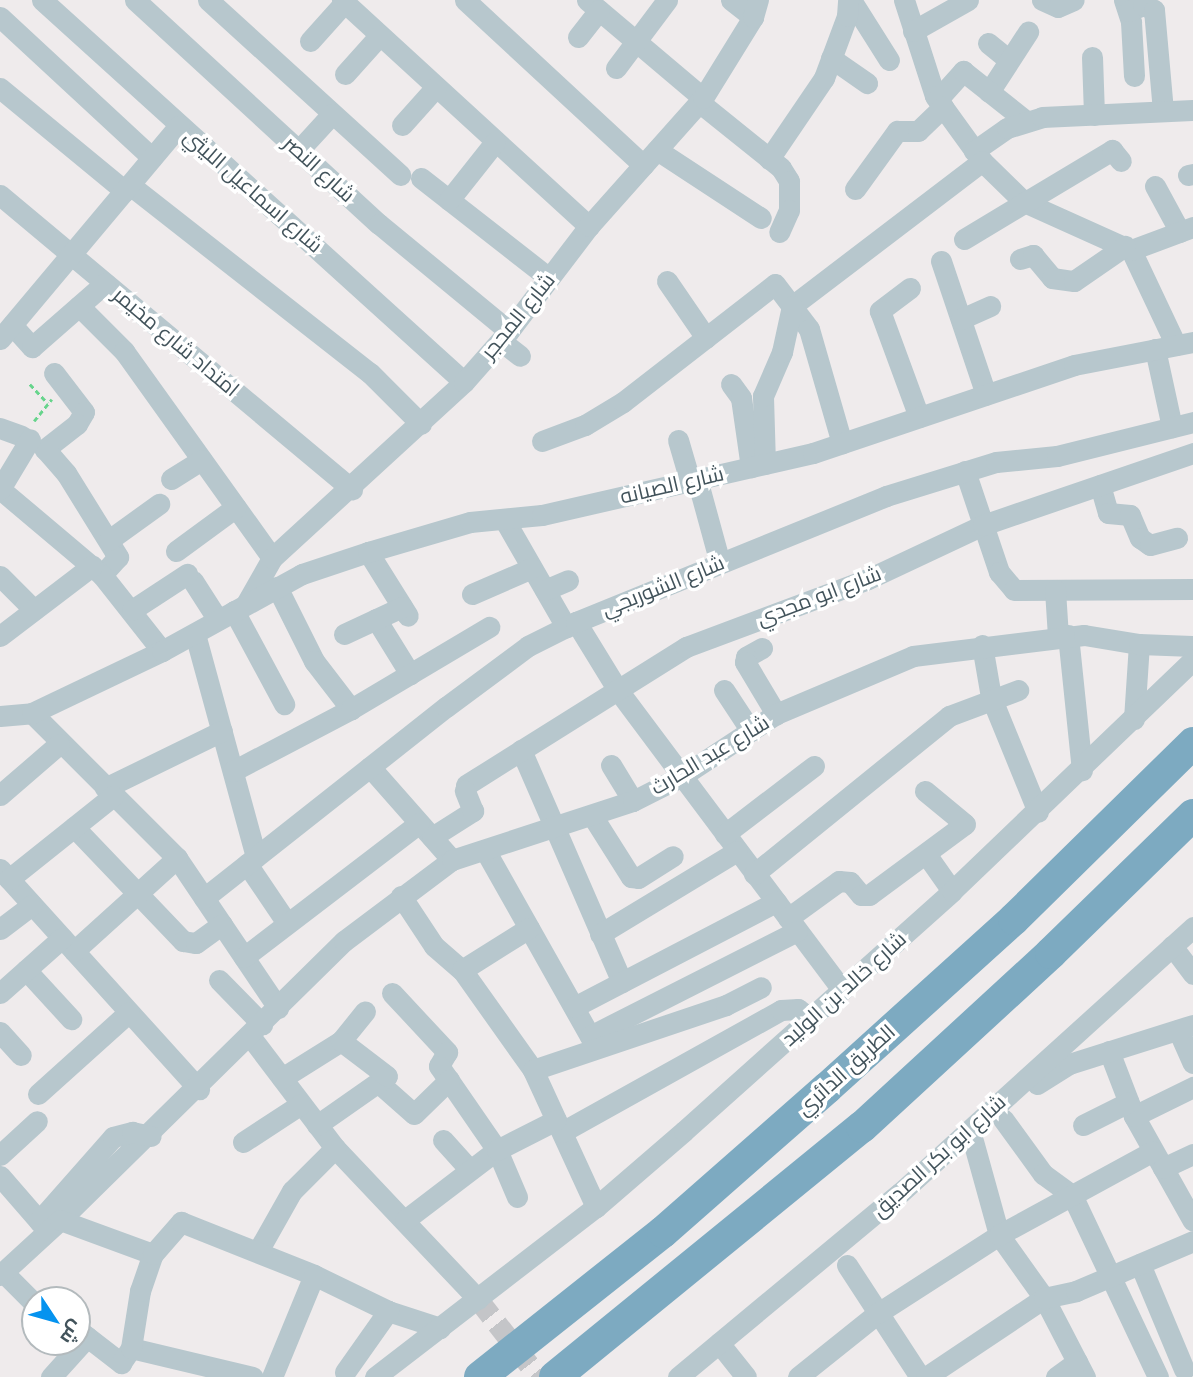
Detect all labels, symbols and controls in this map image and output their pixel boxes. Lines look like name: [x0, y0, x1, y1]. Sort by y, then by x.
street label: شارع اسماعيل الليثي: [178, 124, 328, 258]
street label: شارع النصر: [278, 130, 360, 208]
street label: شارع المحجر: [476, 268, 560, 364]
street label: امتداد شارع مخيمر: [108, 282, 244, 402]
street label: شارع الصيانه: [618, 461, 726, 509]
street label: شارع الشوربجي: [598, 550, 728, 622]
street label: شارع ابو مجدي: [753, 561, 885, 631]
street label: شارع عبد الحارث: [646, 710, 774, 800]
street label: شارع خالد بن الوليد: [776, 926, 912, 1052]
street label: الطريق الدائري: [791, 1019, 901, 1121]
street label: شارع ابو بكر الصديق: [867, 1089, 1011, 1223]
north arrow: [21, 1286, 91, 1356]
text: ش: [55, 1316, 88, 1349]

